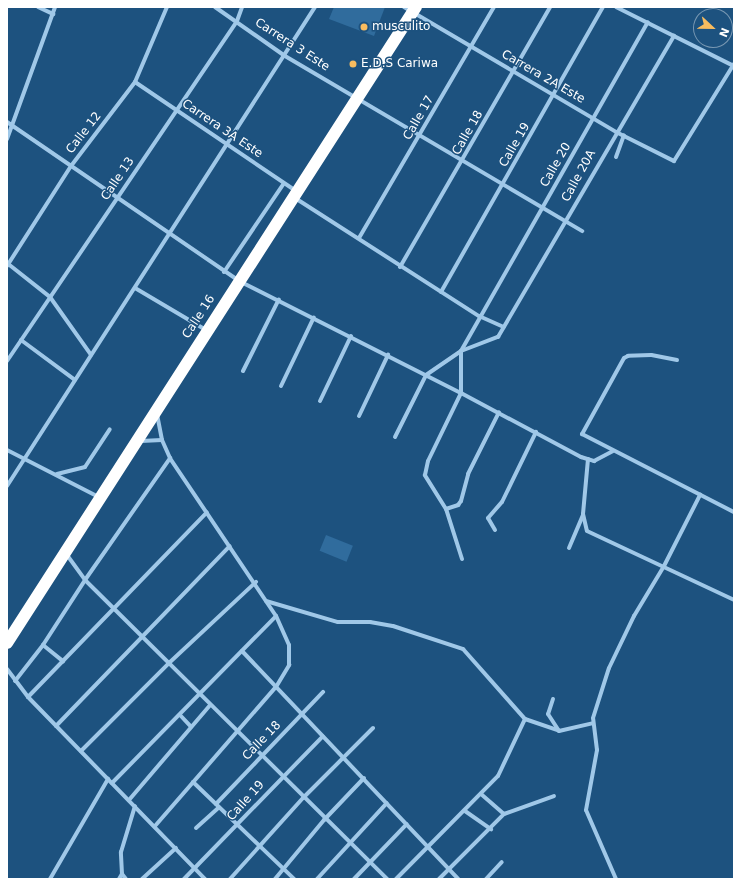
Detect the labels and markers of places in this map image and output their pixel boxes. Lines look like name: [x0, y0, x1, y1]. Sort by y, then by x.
place label: musculito: [372, 20, 430, 34]
marker: musculito: [359, 22, 369, 32]
place label: E.D.S Cariwa: [361, 57, 438, 71]
marker: E.D.S Cariwa: [348, 59, 358, 69]

